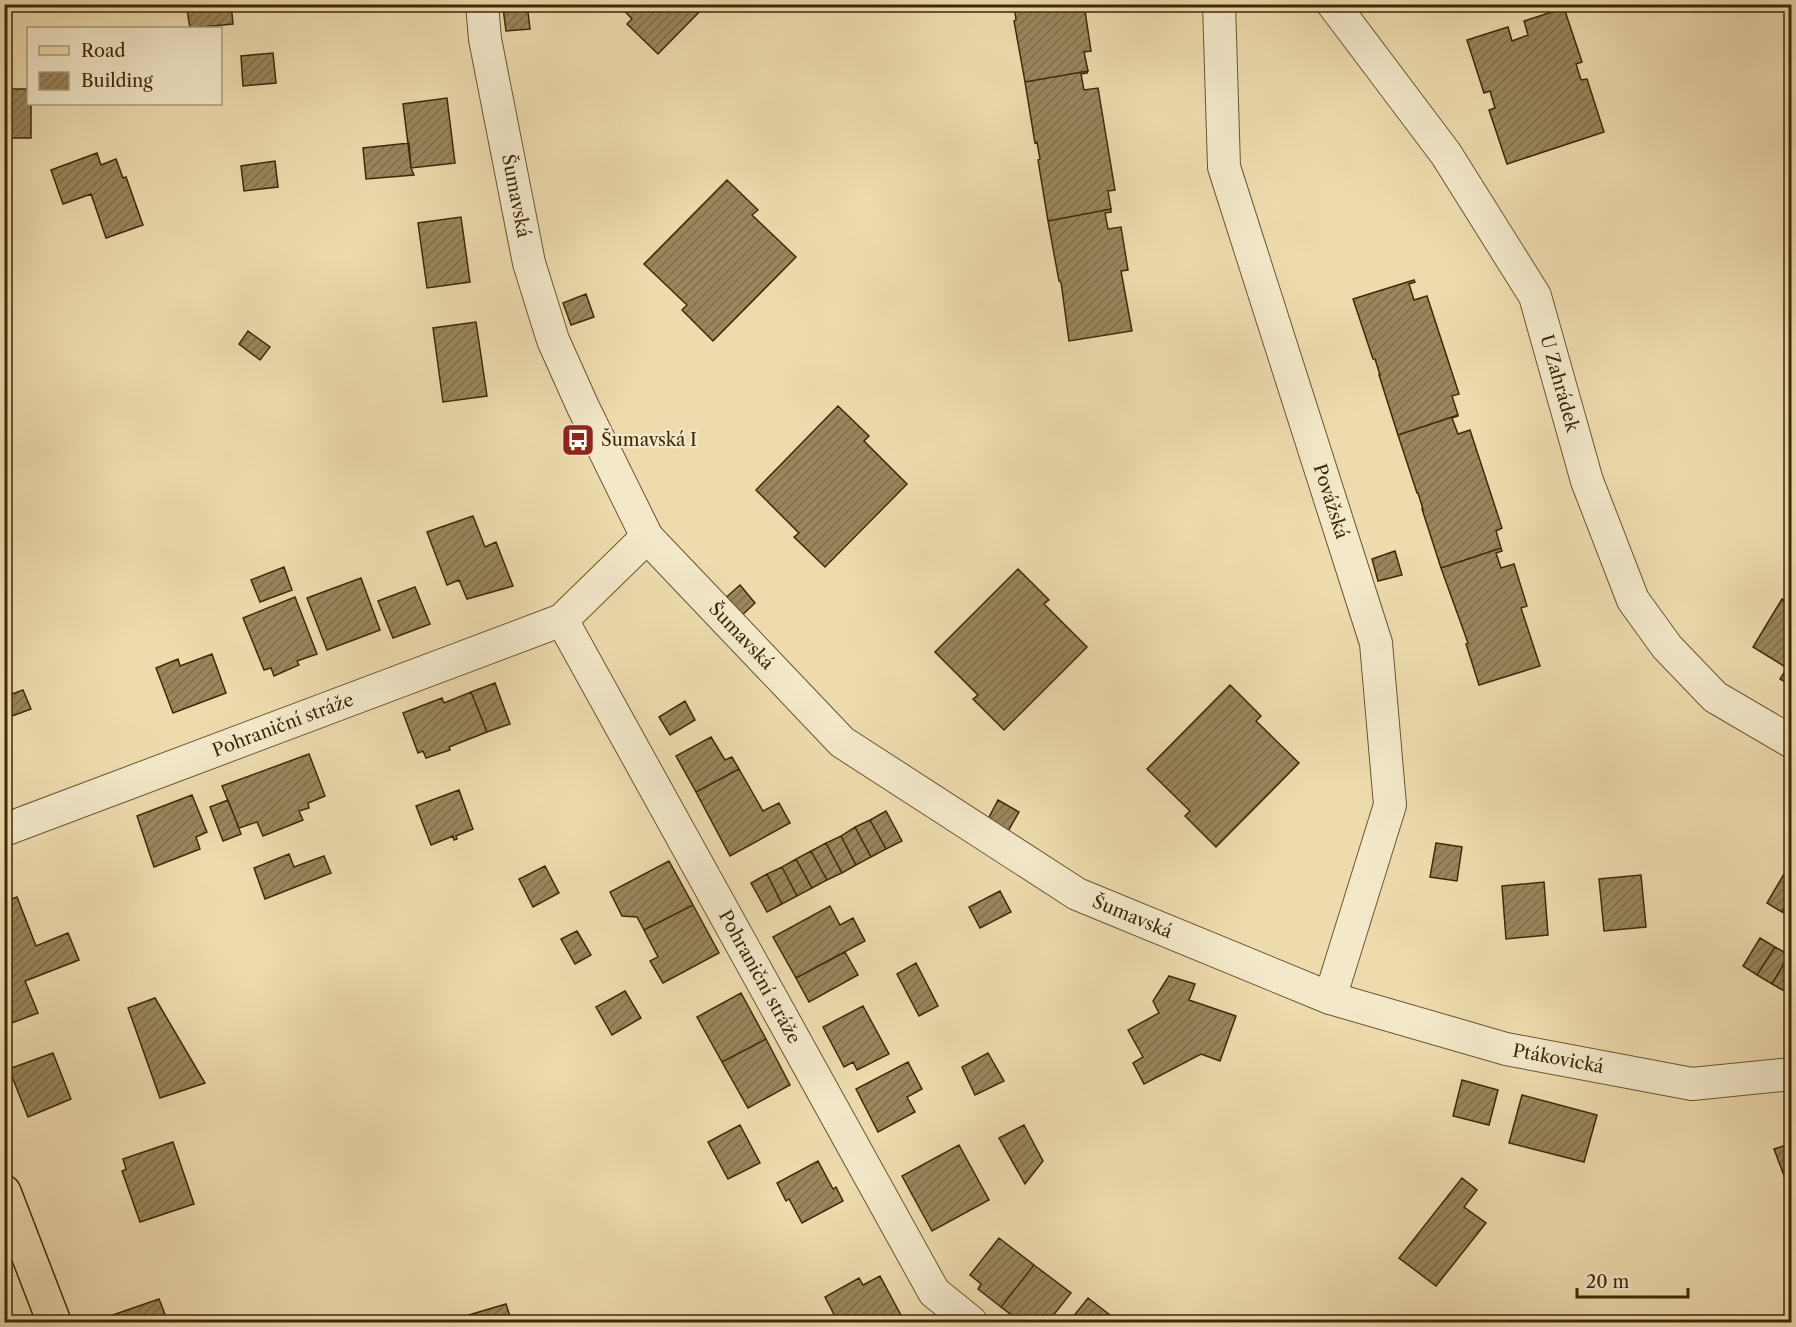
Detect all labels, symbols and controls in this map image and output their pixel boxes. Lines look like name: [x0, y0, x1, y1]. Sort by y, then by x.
legend: [27, 27, 222, 105]
text: Road: [81, 40, 126, 62]
text: Building: [81, 70, 153, 92]
street label: Šumavská: [497, 152, 535, 240]
street label: U Zahrádek: [1535, 332, 1584, 436]
bus stop icon: Šumavská I: [560, 422, 596, 458]
place label: Šumavská I: [601, 427, 697, 451]
street label: Povážská: [1309, 461, 1353, 542]
street label: Šumavská: [704, 596, 779, 675]
street label: Pohraniční stráže: [209, 688, 357, 762]
street label: Šumavská: [1089, 889, 1176, 943]
street label: Pohraniční stráže: [714, 906, 805, 1048]
street label: Ptákovická: [1511, 1039, 1606, 1078]
scale bar: [1577, 1261, 1688, 1299]
text: 20 m: [1586, 1271, 1630, 1293]

